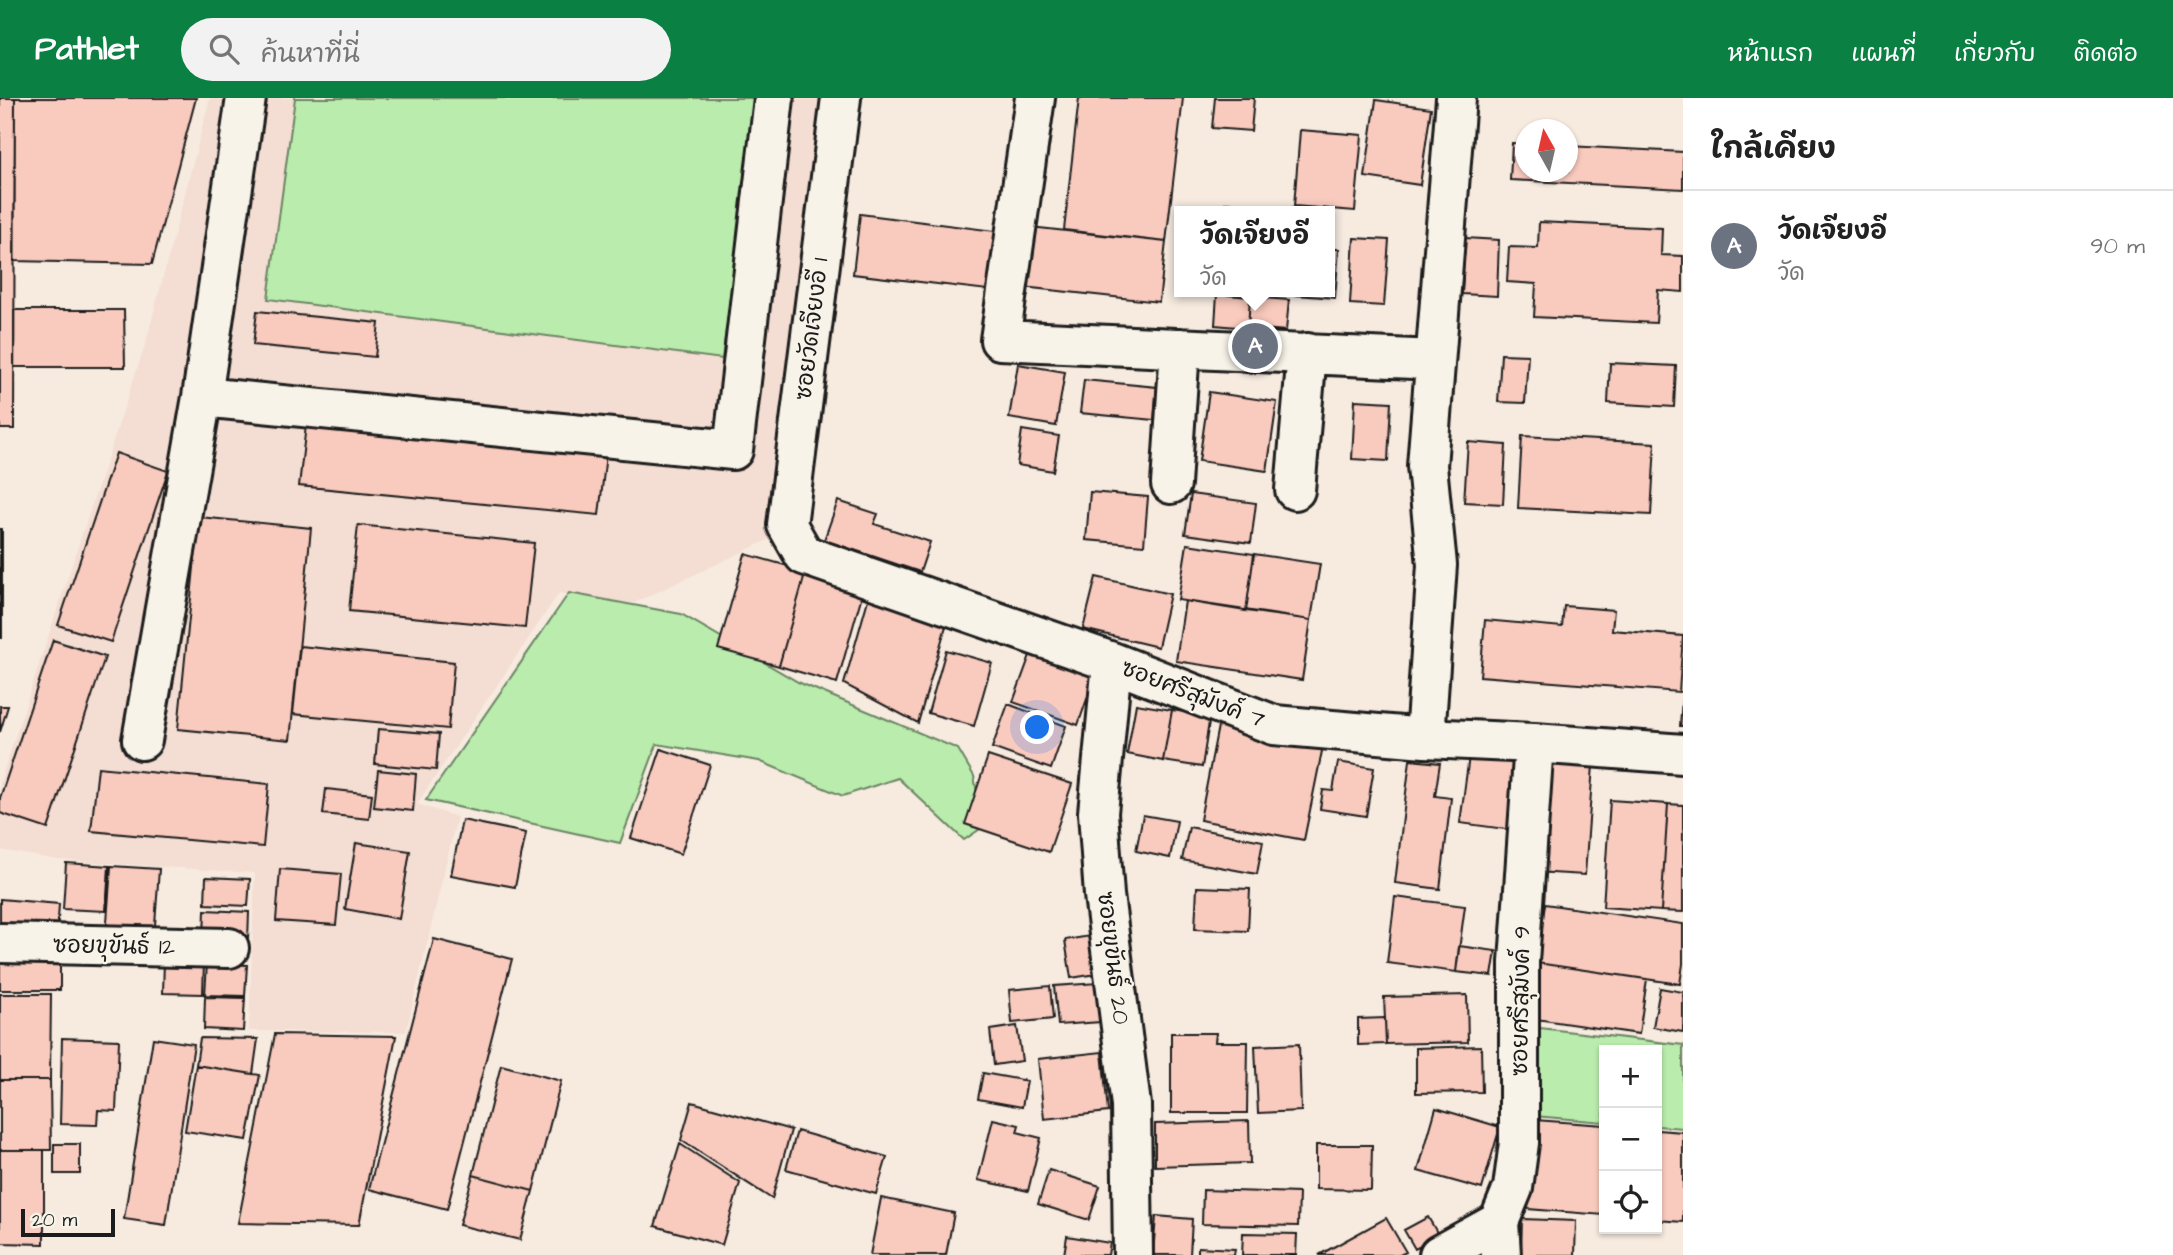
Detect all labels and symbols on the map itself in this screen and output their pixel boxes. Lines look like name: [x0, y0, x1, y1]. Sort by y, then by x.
north arrow: [1515, 119, 1578, 182]
street label: ซอยวัดเจียงอี 1: [787, 256, 837, 402]
pin: A: [1232, 320, 1278, 372]
street label: ซอยศรีสุมังค์ 7: [1116, 651, 1270, 737]
your location: [1020, 710, 1054, 744]
street label: ซอยขุขันธ์ 20: [1088, 890, 1138, 1026]
street label: ซอยศรีสุมังค์ 9: [1503, 926, 1539, 1076]
street label: ซอยขุขันธ์ 12: [53, 928, 175, 964]
scale bar: [21, 1206, 116, 1238]

